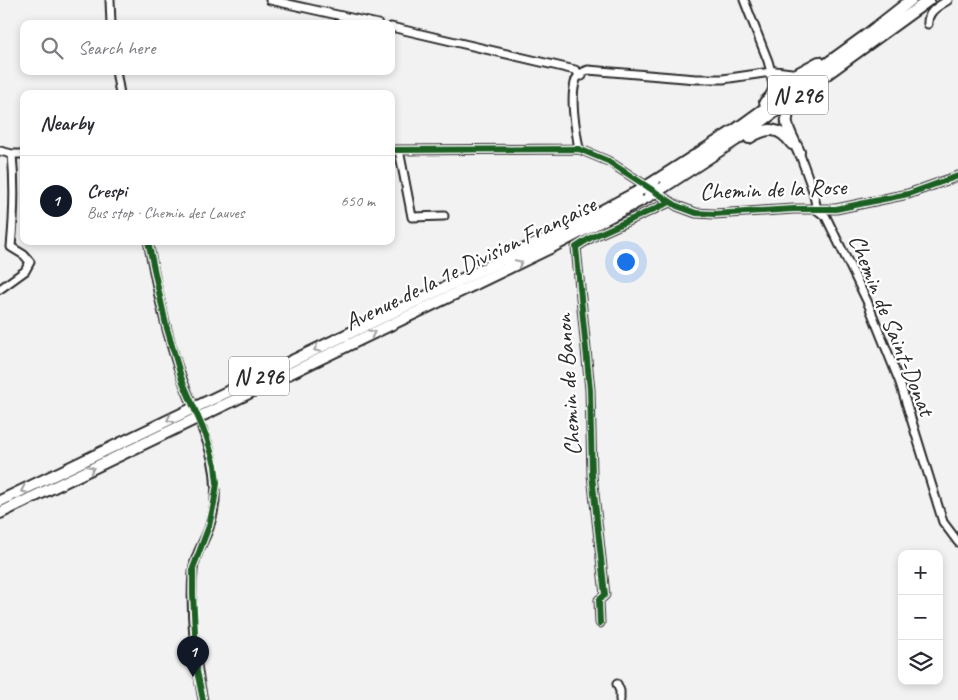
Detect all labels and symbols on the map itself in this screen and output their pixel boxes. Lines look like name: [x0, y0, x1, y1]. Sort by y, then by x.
road number: N 296: [768, 76, 828, 114]
street label: Chemin de la Rose: [699, 171, 849, 207]
street label: Avenue de la 1e Division Française: [339, 188, 603, 337]
street label: Chemin de Saint-Donat: [842, 230, 943, 422]
your location: [613, 249, 639, 275]
one-way arrow: [514, 259, 523, 269]
street label: Chemin de Banon: [548, 312, 588, 457]
one-way arrow: [367, 329, 376, 339]
one-way arrow: [313, 342, 322, 353]
road number: N 296: [229, 356, 289, 396]
one-way arrow: [166, 412, 175, 423]
one-way arrow: [86, 464, 95, 475]
one-way arrow: [20, 483, 29, 494]
pin: 1: [177, 636, 209, 677]

